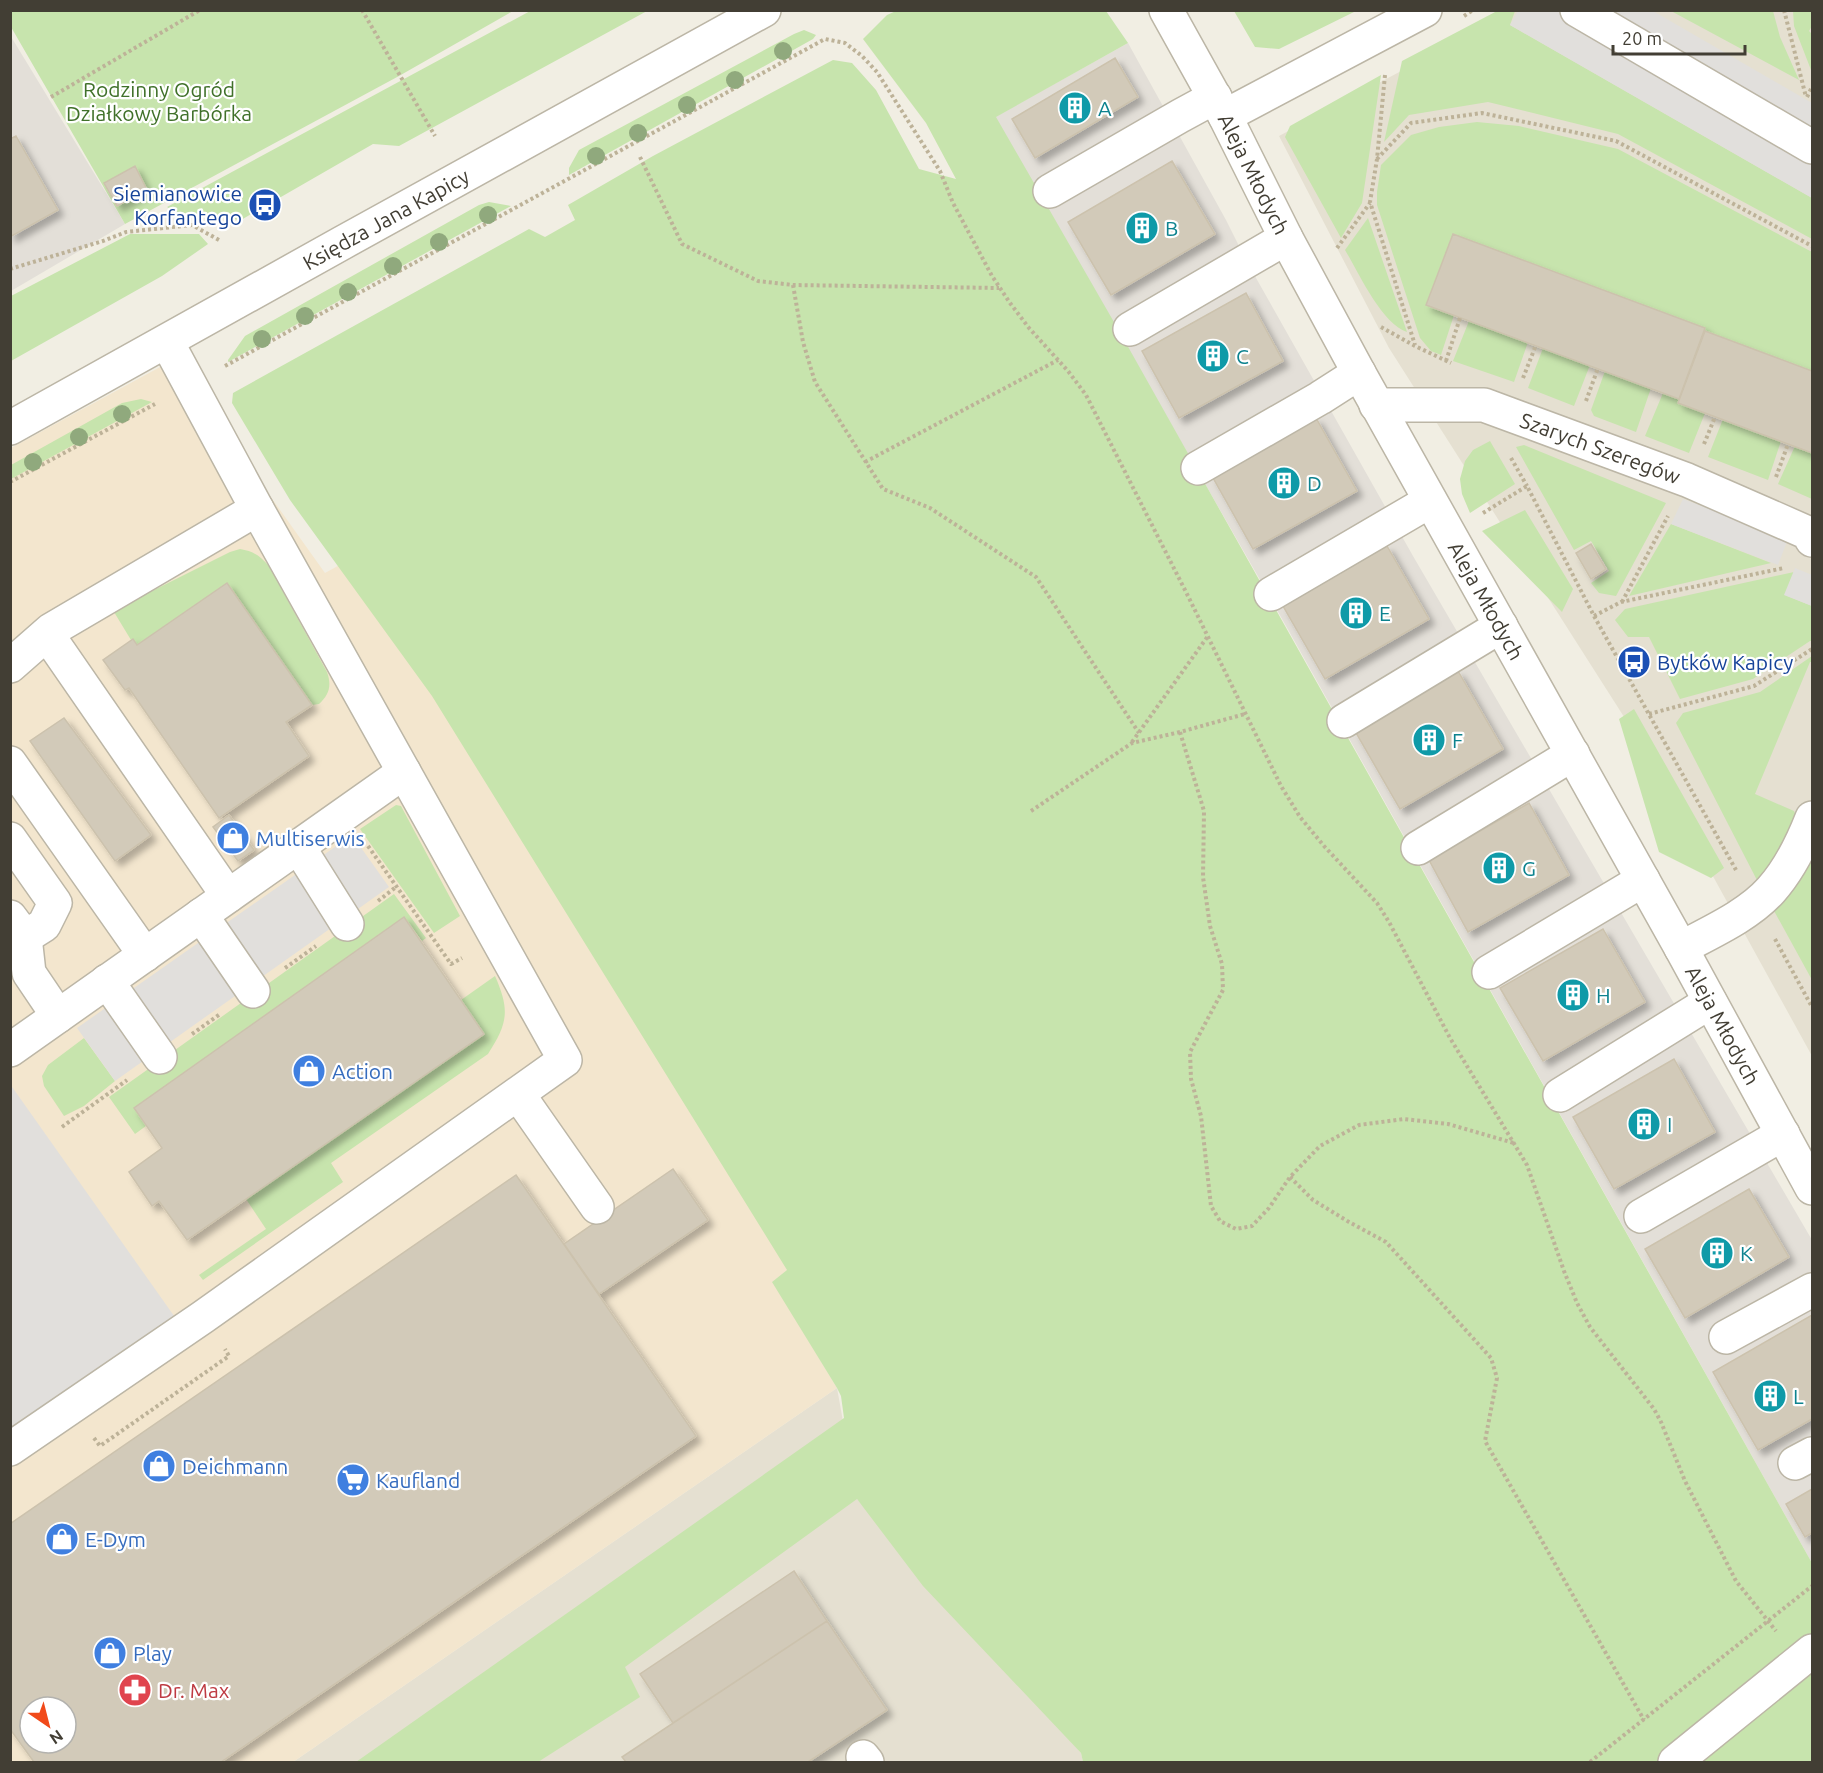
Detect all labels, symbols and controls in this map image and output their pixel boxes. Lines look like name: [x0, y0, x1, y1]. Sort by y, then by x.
scale bar: [1613, 18, 1745, 56]
text: 20 m: [1622, 28, 1662, 48]
park label: Rodzinny Ogród Działkowy Barbórka: [66, 77, 252, 125]
building icon: A: [1057, 90, 1093, 126]
place label: A: [1098, 96, 1112, 120]
street label: Aleja Młodych: [1214, 110, 1294, 238]
street label: Księdza Jana Kapicy: [298, 163, 473, 275]
place label: Siemianowice Korfantego: [113, 181, 242, 229]
bus stop icon: Siemianowice Korfantego: [247, 187, 283, 223]
building icon: B: [1124, 210, 1160, 246]
place label: B: [1165, 216, 1178, 240]
building icon: C: [1195, 338, 1231, 374]
place label: C: [1236, 344, 1249, 368]
street label: Szarych Szeregów: [1517, 407, 1684, 488]
building icon: D: [1266, 465, 1302, 501]
place label: D: [1307, 471, 1322, 495]
street label: Aleja Młodych: [1444, 537, 1529, 664]
building icon: E: [1338, 595, 1374, 631]
place label: E: [1379, 601, 1391, 625]
bus stop icon: Bytków Kapicy: [1616, 644, 1652, 680]
place label: Bytków Kapicy: [1657, 650, 1793, 674]
building icon: F: [1411, 722, 1447, 758]
place label: F: [1452, 728, 1463, 752]
shop icon: Multiserwis: [215, 820, 251, 856]
place label: Multiserwis: [256, 826, 365, 850]
building icon: G: [1481, 850, 1517, 886]
place label: G: [1522, 856, 1536, 880]
street label: Aleja Młodych: [1681, 961, 1765, 1089]
building icon: H: [1555, 977, 1591, 1013]
place label: H: [1596, 983, 1611, 1007]
shop icon: Action: [291, 1053, 327, 1089]
place label: Action: [332, 1059, 393, 1083]
building icon: I: [1626, 1106, 1662, 1142]
place label: I: [1667, 1112, 1672, 1136]
building icon: K: [1699, 1235, 1735, 1271]
place label: K: [1740, 1241, 1753, 1265]
building icon: L: [1752, 1378, 1788, 1414]
place label: L: [1793, 1384, 1804, 1408]
shop icon: Deichmann: [141, 1448, 177, 1484]
place label: Deichmann: [182, 1454, 288, 1478]
supermarket icon: Kaufland: [335, 1462, 371, 1498]
place label: Kaufland: [376, 1468, 460, 1492]
shop icon: E-Dym: [44, 1521, 80, 1557]
place label: E-Dym: [85, 1527, 146, 1551]
shop icon: Play: [92, 1635, 128, 1671]
place label: Play: [133, 1641, 172, 1665]
pharmacy icon: Dr. Max: [117, 1672, 153, 1708]
place label: Dr. Max: [158, 1678, 230, 1702]
north arrow: [18, 1695, 78, 1755]
text: N: [47, 1726, 67, 1748]

